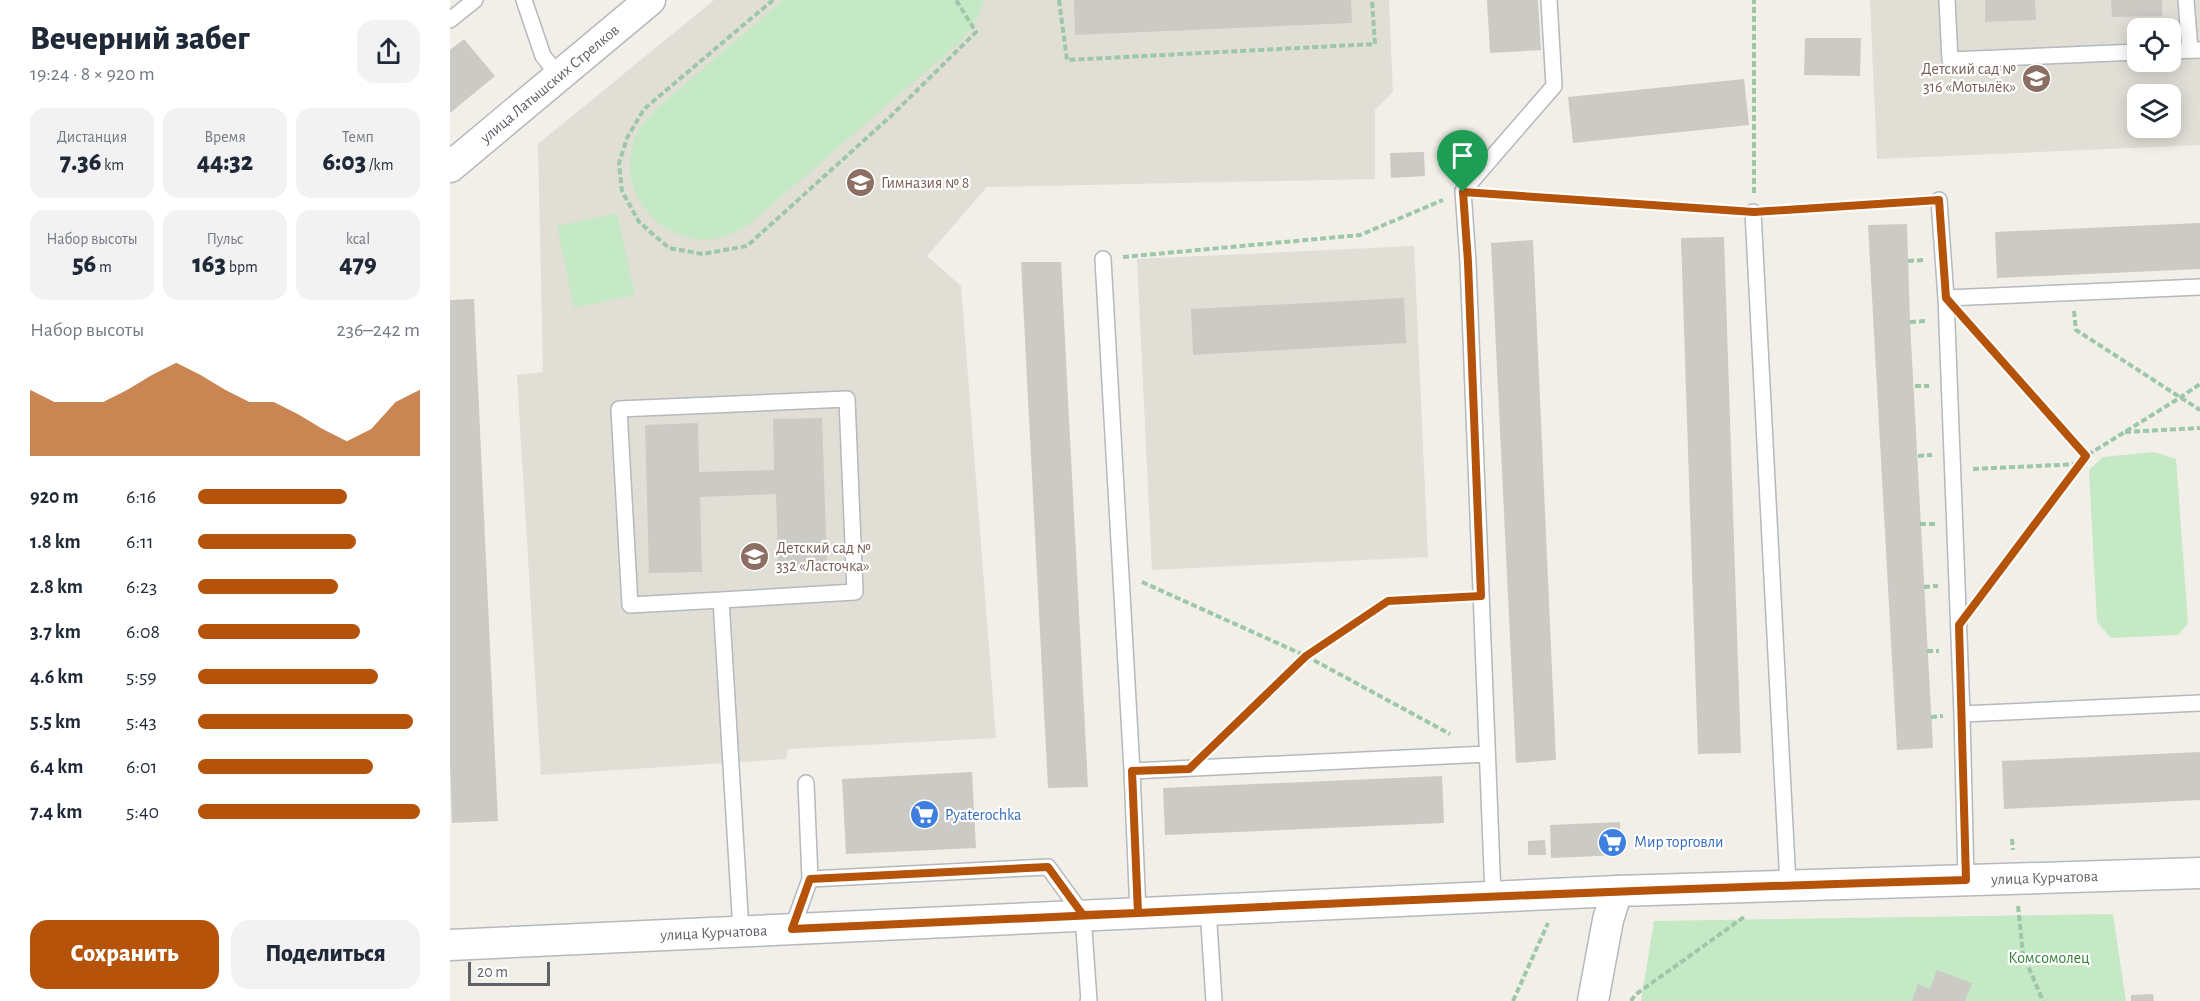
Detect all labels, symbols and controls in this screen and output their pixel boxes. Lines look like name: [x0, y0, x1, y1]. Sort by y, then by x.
map controls: [2127, 18, 2181, 138]
button: locate: [2127, 18, 2181, 72]
button: share: [357, 20, 420, 83]
street label: улица Латышских Стрелков: [477, 21, 622, 147]
text: Вечерний забег: [30, 23, 250, 56]
place label: Детский сад № 316 «Мотылёк»: [1921, 61, 2016, 95]
school or university icon: Детский сад № 316 «Мотылёк»: [2021, 62, 2053, 94]
text: 19:24 · 8 × 920 m: [30, 64, 155, 84]
button: layers: [2127, 84, 2181, 138]
text: Дистанция: [57, 129, 127, 145]
text: Время: [204, 129, 246, 145]
text: Темп: [342, 129, 374, 145]
pin: [1437, 130, 1488, 192]
icon: arrive: [1446, 139, 1479, 172]
text: 7.36: [60, 149, 101, 175]
text: 44:32: [197, 149, 253, 175]
text: 6:03: [323, 149, 366, 175]
text: km: [101, 157, 124, 173]
text: /km: [366, 157, 393, 173]
school or university icon: Гимназия № 8: [844, 167, 876, 199]
place label: Гимназия № 8: [881, 175, 969, 191]
text: Набор высоты: [46, 231, 138, 247]
text: Пульс: [206, 231, 244, 247]
text: kcal: [346, 231, 370, 247]
text: 56: [72, 251, 96, 277]
text: 163: [192, 251, 226, 277]
text: 479: [339, 251, 377, 277]
text: m: [96, 259, 112, 275]
text: bpm: [226, 259, 258, 275]
text: Набор высоты: [30, 320, 144, 340]
text: 236–242 m: [337, 320, 420, 340]
text: 920 m: [30, 487, 79, 507]
text: 6:16: [126, 487, 156, 507]
text: 1.8 km: [30, 532, 81, 552]
text: 6:11: [126, 532, 154, 552]
place label: Детский сад № 332 «Ласточка»: [776, 540, 871, 574]
school or university icon: Детский сад № 332 «Ласточка»: [739, 541, 771, 573]
text: 2.8 km: [30, 577, 83, 597]
text: 6:23: [126, 577, 157, 597]
text: 3.7 km: [30, 622, 81, 642]
text: 6:08: [126, 622, 160, 642]
text: 4.6 km: [30, 667, 83, 687]
text: 5:59: [126, 667, 157, 687]
text: 5.5 km: [30, 712, 81, 732]
text: 5:43: [126, 712, 157, 732]
text: 6.4 km: [30, 757, 83, 777]
text: 6:01: [126, 757, 157, 777]
supermarket icon: Pyaterochka: [908, 799, 940, 831]
text: 7.4 km: [30, 802, 82, 822]
text: 5:40: [126, 802, 159, 822]
place label: Pyaterochka: [945, 807, 1021, 824]
supermarket icon: Мир торговли: [1597, 826, 1629, 858]
place label: Мир торговли: [1634, 834, 1724, 850]
street label: улица Курчатова: [1990, 868, 2098, 888]
button: Сохранить: [30, 920, 219, 989]
button: Поделиться: [231, 920, 420, 989]
street label: улица Курчатова: [659, 922, 768, 944]
park label: Комсомолец: [2008, 950, 2090, 966]
scale bar: [468, 959, 550, 986]
text: 20 m: [477, 964, 508, 980]

